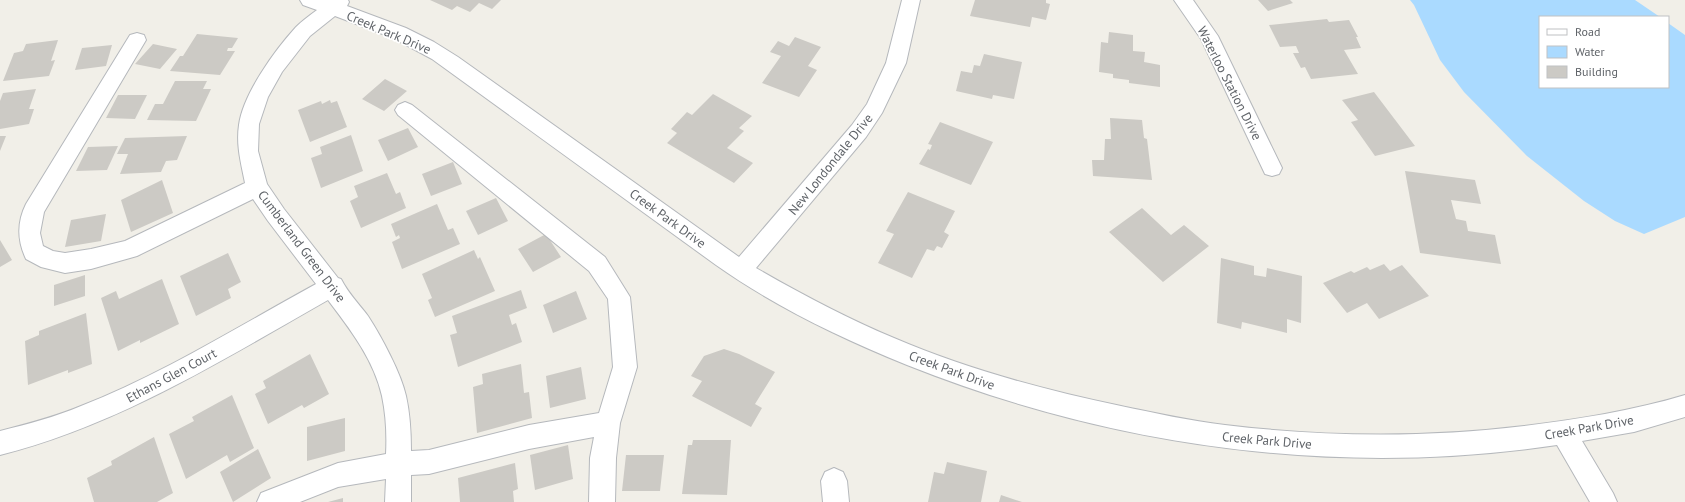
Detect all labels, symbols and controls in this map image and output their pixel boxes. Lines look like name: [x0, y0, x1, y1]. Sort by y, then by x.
street label: Creek Park Drive: [344, 7, 434, 58]
legend: [1539, 16, 1669, 88]
street label: Waterloo Station Drive: [1193, 23, 1266, 143]
text: Road: [1575, 24, 1600, 39]
text: Water: [1575, 44, 1605, 59]
text: Building: [1575, 64, 1618, 79]
street label: New Londondale Drive: [784, 110, 876, 218]
street label: Creek Park Drive: [626, 185, 709, 252]
street label: Cumberland Green Drive: [254, 187, 349, 306]
street label: Ethans Glen Court: [123, 344, 220, 406]
street label: Creek Park Drive: [907, 347, 997, 394]
street label: Creek Park Drive: [1543, 411, 1635, 444]
street label: Creek Park Drive: [1221, 428, 1313, 453]

